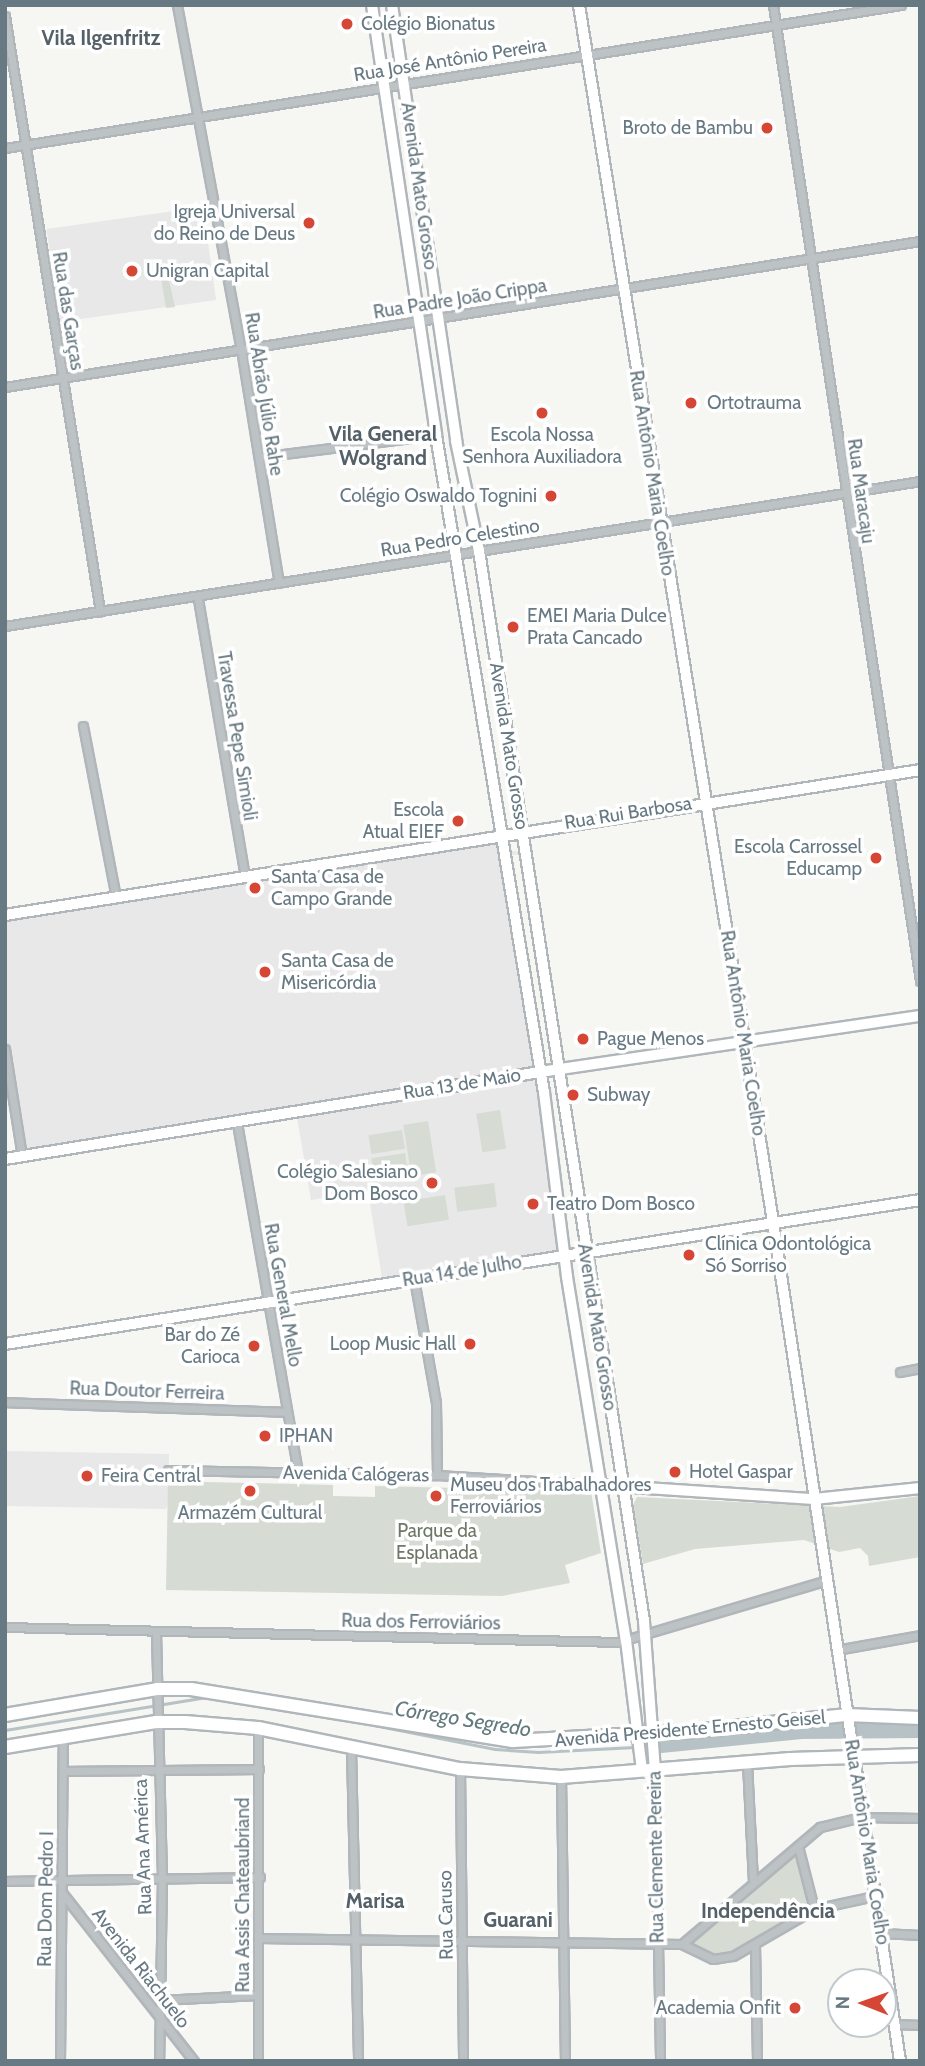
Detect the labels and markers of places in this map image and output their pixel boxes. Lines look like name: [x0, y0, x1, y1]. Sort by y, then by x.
place label: Colégio Bionatus: [361, 13, 495, 35]
marker: Colégio Bionatus: [339, 16, 355, 32]
place label: Broto de Bambu: [622, 117, 753, 139]
marker: Broto de Bambu: [759, 120, 775, 136]
place label: Igreja Universal do Reino de Deus: [154, 201, 295, 245]
marker: Igreja Universal do Reino de Deus: [301, 215, 317, 231]
place label: Unigran Capital: [146, 260, 269, 282]
marker: Unigran Capital: [124, 263, 140, 279]
place label: Ortotrauma: [707, 392, 801, 414]
marker: Ortotrauma: [681, 393, 701, 413]
marker: Escola Nossa Senhora Auxiliadora: [534, 405, 550, 421]
place label: Escola Nossa Senhora Auxiliadora: [462, 424, 622, 468]
place label: Colégio Oswaldo Tognini: [340, 485, 537, 507]
marker: Colégio Oswaldo Tognini: [543, 488, 559, 504]
place label: EMEI Maria Dulce Prata Cancado: [527, 605, 667, 649]
marker: EMEI Maria Dulce Prata Cancado: [505, 619, 521, 635]
place label: Escola Atual EIEF: [363, 799, 444, 843]
marker: Escola Atual EIEF: [450, 813, 466, 829]
place label: Escola Carrossel Educamp: [734, 836, 862, 880]
marker: Escola Carrossel Educamp: [868, 850, 884, 866]
place label: Santa Casa de Campo Grande: [271, 866, 392, 910]
marker: Santa Casa de Campo Grande: [245, 878, 265, 898]
place label: Santa Casa de Misericórdia: [281, 950, 394, 994]
marker: Santa Casa de Misericórdia: [255, 962, 275, 982]
place label: Pague Menos: [597, 1028, 704, 1050]
marker: Pague Menos: [575, 1031, 591, 1047]
place label: Subway: [587, 1084, 650, 1106]
marker: Subway: [565, 1087, 581, 1103]
place label: Colégio Salesiano Dom Bosco: [277, 1161, 418, 1205]
marker: Colégio Salesiano Dom Bosco: [424, 1175, 440, 1191]
place label: Teatro Dom Bosco: [547, 1193, 695, 1215]
marker: Teatro Dom Bosco: [525, 1196, 541, 1212]
place label: Clínica Odontológica Só Sorriso: [705, 1233, 871, 1277]
marker: Clínica Odontológica Só Sorriso: [679, 1245, 699, 1265]
place label: Bar do Zé Carioca: [164, 1324, 240, 1368]
place label: Loop Music Hall: [330, 1333, 456, 1355]
marker: Loop Music Hall: [462, 1336, 478, 1352]
marker: Bar do Zé Carioca: [246, 1338, 262, 1354]
place label: IPHAN: [279, 1425, 333, 1447]
marker: IPHAN: [257, 1428, 273, 1444]
place label: Hotel Gaspar: [689, 1461, 793, 1483]
marker: Hotel Gaspar: [667, 1464, 683, 1480]
place label: Feira Central: [101, 1465, 201, 1487]
marker: Feira Central: [79, 1468, 95, 1484]
place label: Museu dos Trabalhadores Ferroviários: [450, 1474, 651, 1518]
marker: Armazém Cultural: [242, 1483, 258, 1499]
marker: Museu dos Trabalhadores Ferroviários: [428, 1488, 444, 1504]
place label: Armazém Cultural: [178, 1502, 322, 1524]
place label: Academia Onfit: [656, 1997, 781, 2019]
marker: Academia Onfit: [787, 2000, 803, 2016]

